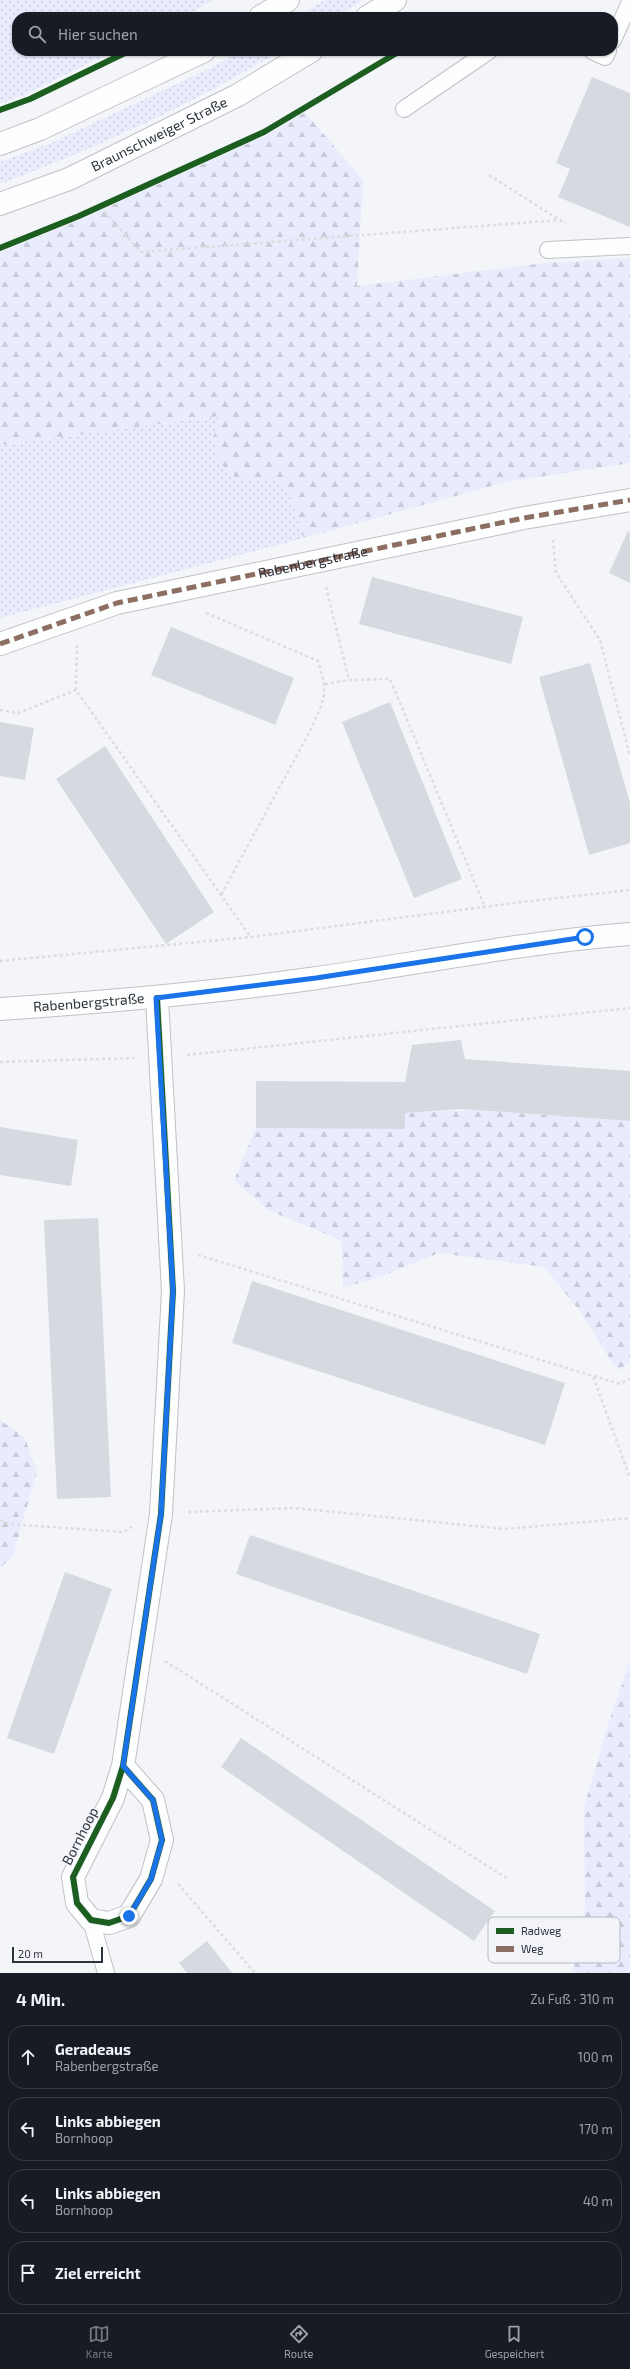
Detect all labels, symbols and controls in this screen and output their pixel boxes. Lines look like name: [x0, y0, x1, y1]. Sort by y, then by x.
search box: [12, 12, 618, 56]
icon: search: [26, 23, 48, 45]
text: Hier suchen: [58, 25, 138, 43]
street label: Braunschweiger Straße: [88, 93, 230, 175]
street label: Rabenbergstraße: [256, 542, 369, 581]
route start: [576, 928, 594, 946]
street label: Rabenbergstraße: [32, 989, 145, 1015]
street label: Bornhoop: [58, 1804, 101, 1867]
route end: [120, 1907, 138, 1925]
legend: [488, 1917, 620, 1963]
text: Radweg: [521, 1924, 561, 1937]
text: Weg: [521, 1942, 543, 1955]
scale bar: [12, 1945, 103, 1964]
text: 20 m: [18, 1947, 43, 1960]
text: 4 Min.: [16, 1989, 65, 2009]
text: Zu Fuß · 310 m: [530, 1991, 614, 2007]
text: Geradeaus: [55, 2040, 131, 2058]
icon: ahead: [17, 2046, 39, 2068]
text: 100 m: [578, 2049, 613, 2065]
text: Rabenbergstraße: [55, 2058, 159, 2074]
text: Links abbiegen: [55, 2112, 161, 2130]
icon: left: [17, 2118, 39, 2140]
text: 170 m: [579, 2121, 613, 2137]
text: Bornhoop: [55, 2130, 113, 2146]
text: Links abbiegen: [55, 2184, 161, 2202]
icon: left: [17, 2190, 39, 2212]
text: 40 m: [583, 2193, 613, 2209]
text: Bornhoop: [55, 2202, 113, 2218]
icon: arrive: [17, 2262, 39, 2284]
text: Ziel erreicht: [55, 2264, 141, 2282]
tab: Karte: [86, 2323, 113, 2360]
tab: Route: [284, 2323, 313, 2360]
tab: Gespeichert: [485, 2323, 544, 2360]

